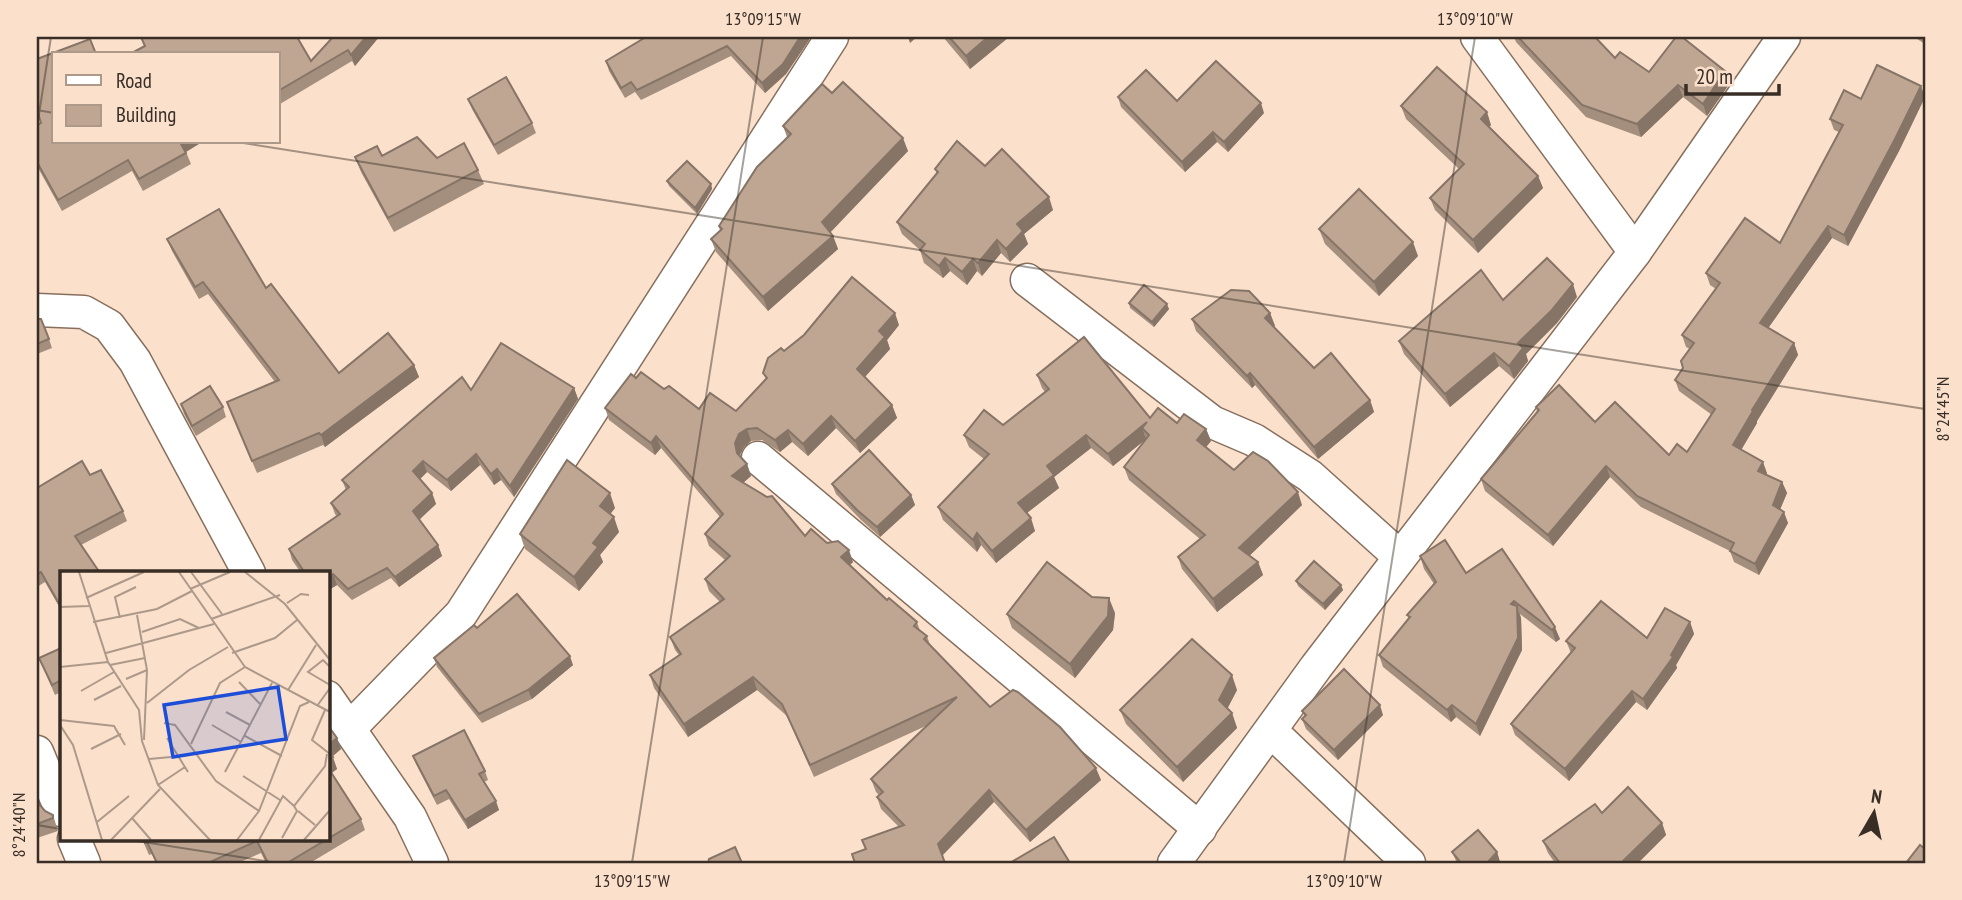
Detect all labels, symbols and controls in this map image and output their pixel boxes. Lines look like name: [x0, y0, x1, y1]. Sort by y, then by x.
text: 13°09'15"W: [725, 7, 801, 30]
text: 13°09'10"W: [1437, 7, 1513, 30]
legend: [52, 52, 280, 144]
scale bar: [1686, 52, 1778, 96]
text: 20 m: [1696, 63, 1733, 90]
text: Road: [116, 67, 152, 94]
text: Building: [116, 101, 176, 128]
text: 8°24'45"N: [1931, 377, 1954, 441]
inset map: [60, 571, 329, 841]
north arrow: [1840, 778, 1910, 848]
text: N: [1870, 784, 1884, 809]
text: 8°24'40"N: [7, 793, 30, 857]
text: 13°09'15"W: [594, 869, 670, 892]
text: 13°09'10"W: [1306, 869, 1382, 892]

